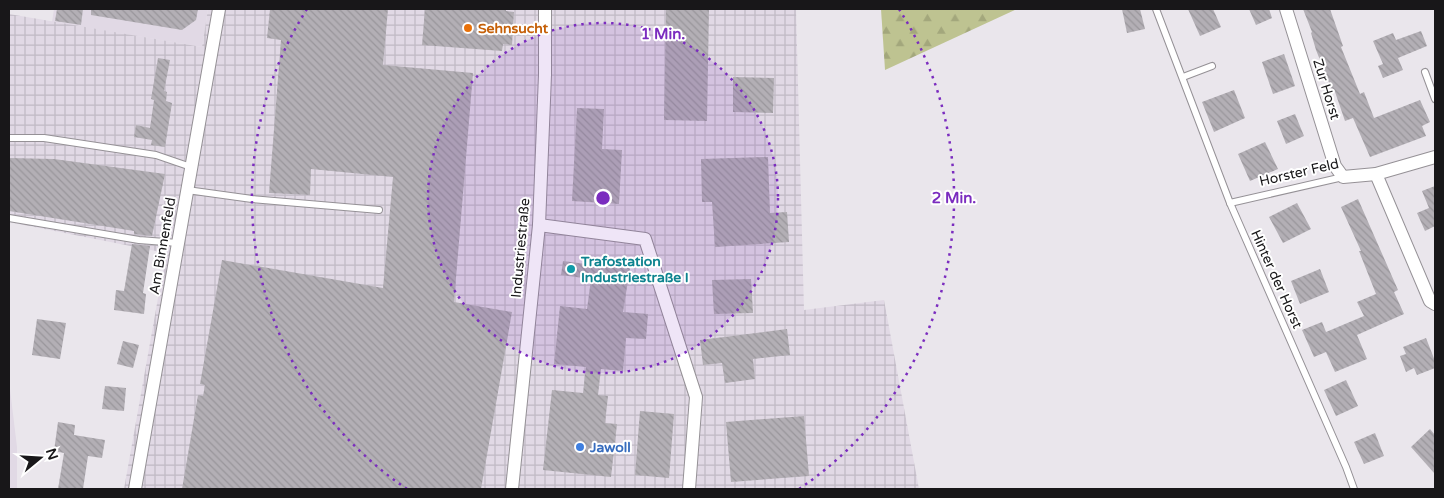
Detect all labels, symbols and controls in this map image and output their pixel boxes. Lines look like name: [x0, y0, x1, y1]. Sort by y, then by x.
place label: Sehnsucht: [478, 20, 549, 37]
marker: Sehnsucht: [462, 22, 474, 34]
text: 1 Min.: [641, 25, 685, 43]
street label: Zur Horst: [1309, 57, 1344, 122]
street label: Horster Feld: [1258, 155, 1341, 190]
centre of rings: [594, 189, 612, 207]
text: 2 Min.: [932, 189, 976, 207]
street label: Am Binnenfeld: [146, 196, 179, 296]
street label: Industriestraße: [508, 197, 533, 299]
street label: Hinter der Horst: [1247, 227, 1306, 332]
place label: Trafostation Industriestraße I: [580, 253, 689, 286]
marker: Trafostation Industriestraße I: [565, 263, 577, 275]
north arrow: [15, 433, 65, 483]
place label: Jawoll: [589, 439, 631, 456]
marker: Jawoll: [574, 441, 586, 453]
text: N: [42, 446, 62, 462]

